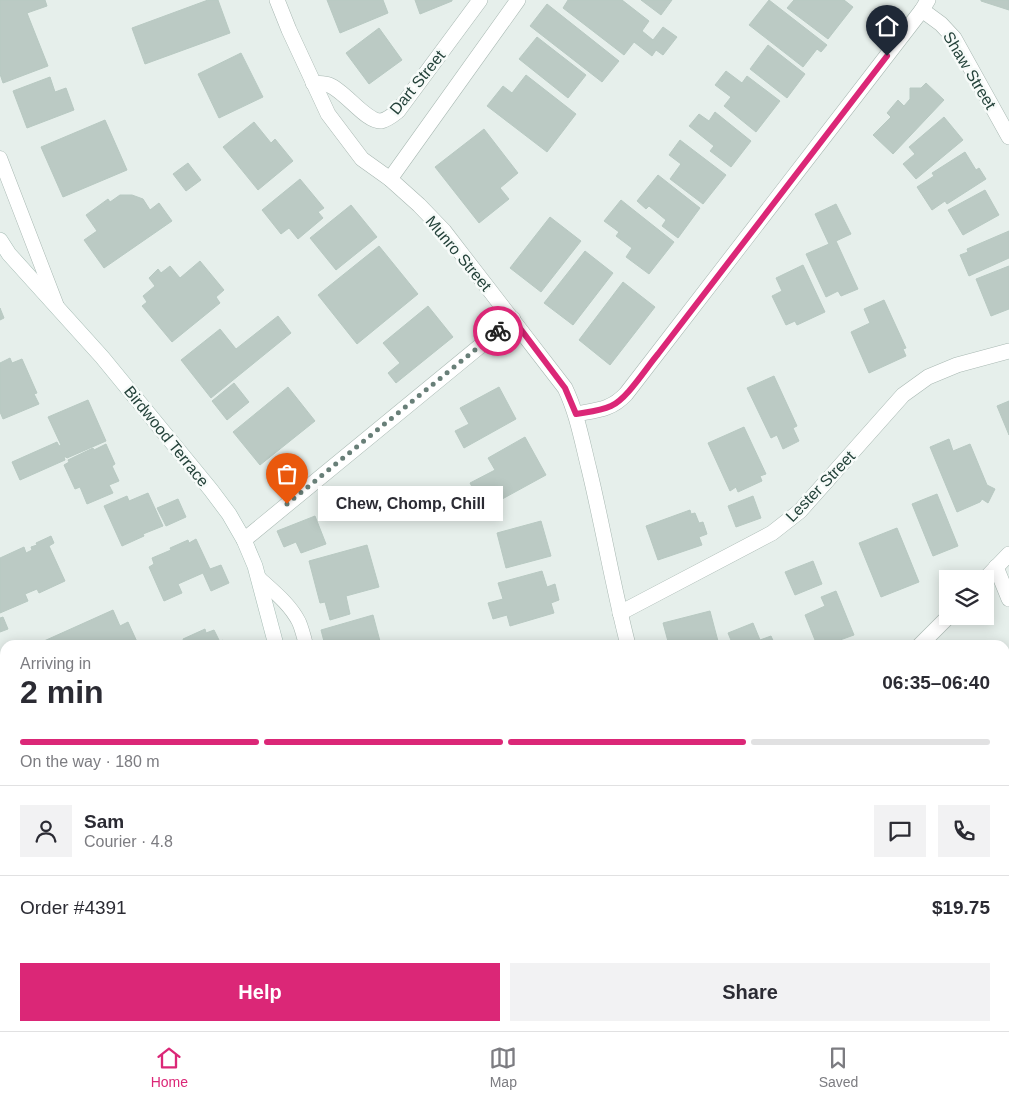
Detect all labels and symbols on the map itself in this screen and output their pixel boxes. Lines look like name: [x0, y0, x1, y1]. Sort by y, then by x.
pin: [866, 5, 908, 56]
street label: Shaw Street: [940, 29, 1000, 112]
street label: Dart Street: [386, 46, 449, 118]
street label: Munro Street: [422, 212, 495, 295]
courier: [473, 306, 523, 356]
street label: Birdwood Terrace: [121, 383, 212, 490]
street label: Lester Street: [782, 447, 859, 525]
pin: [266, 453, 308, 504]
callout: Chew, Chomp, Chill: [317, 486, 502, 522]

